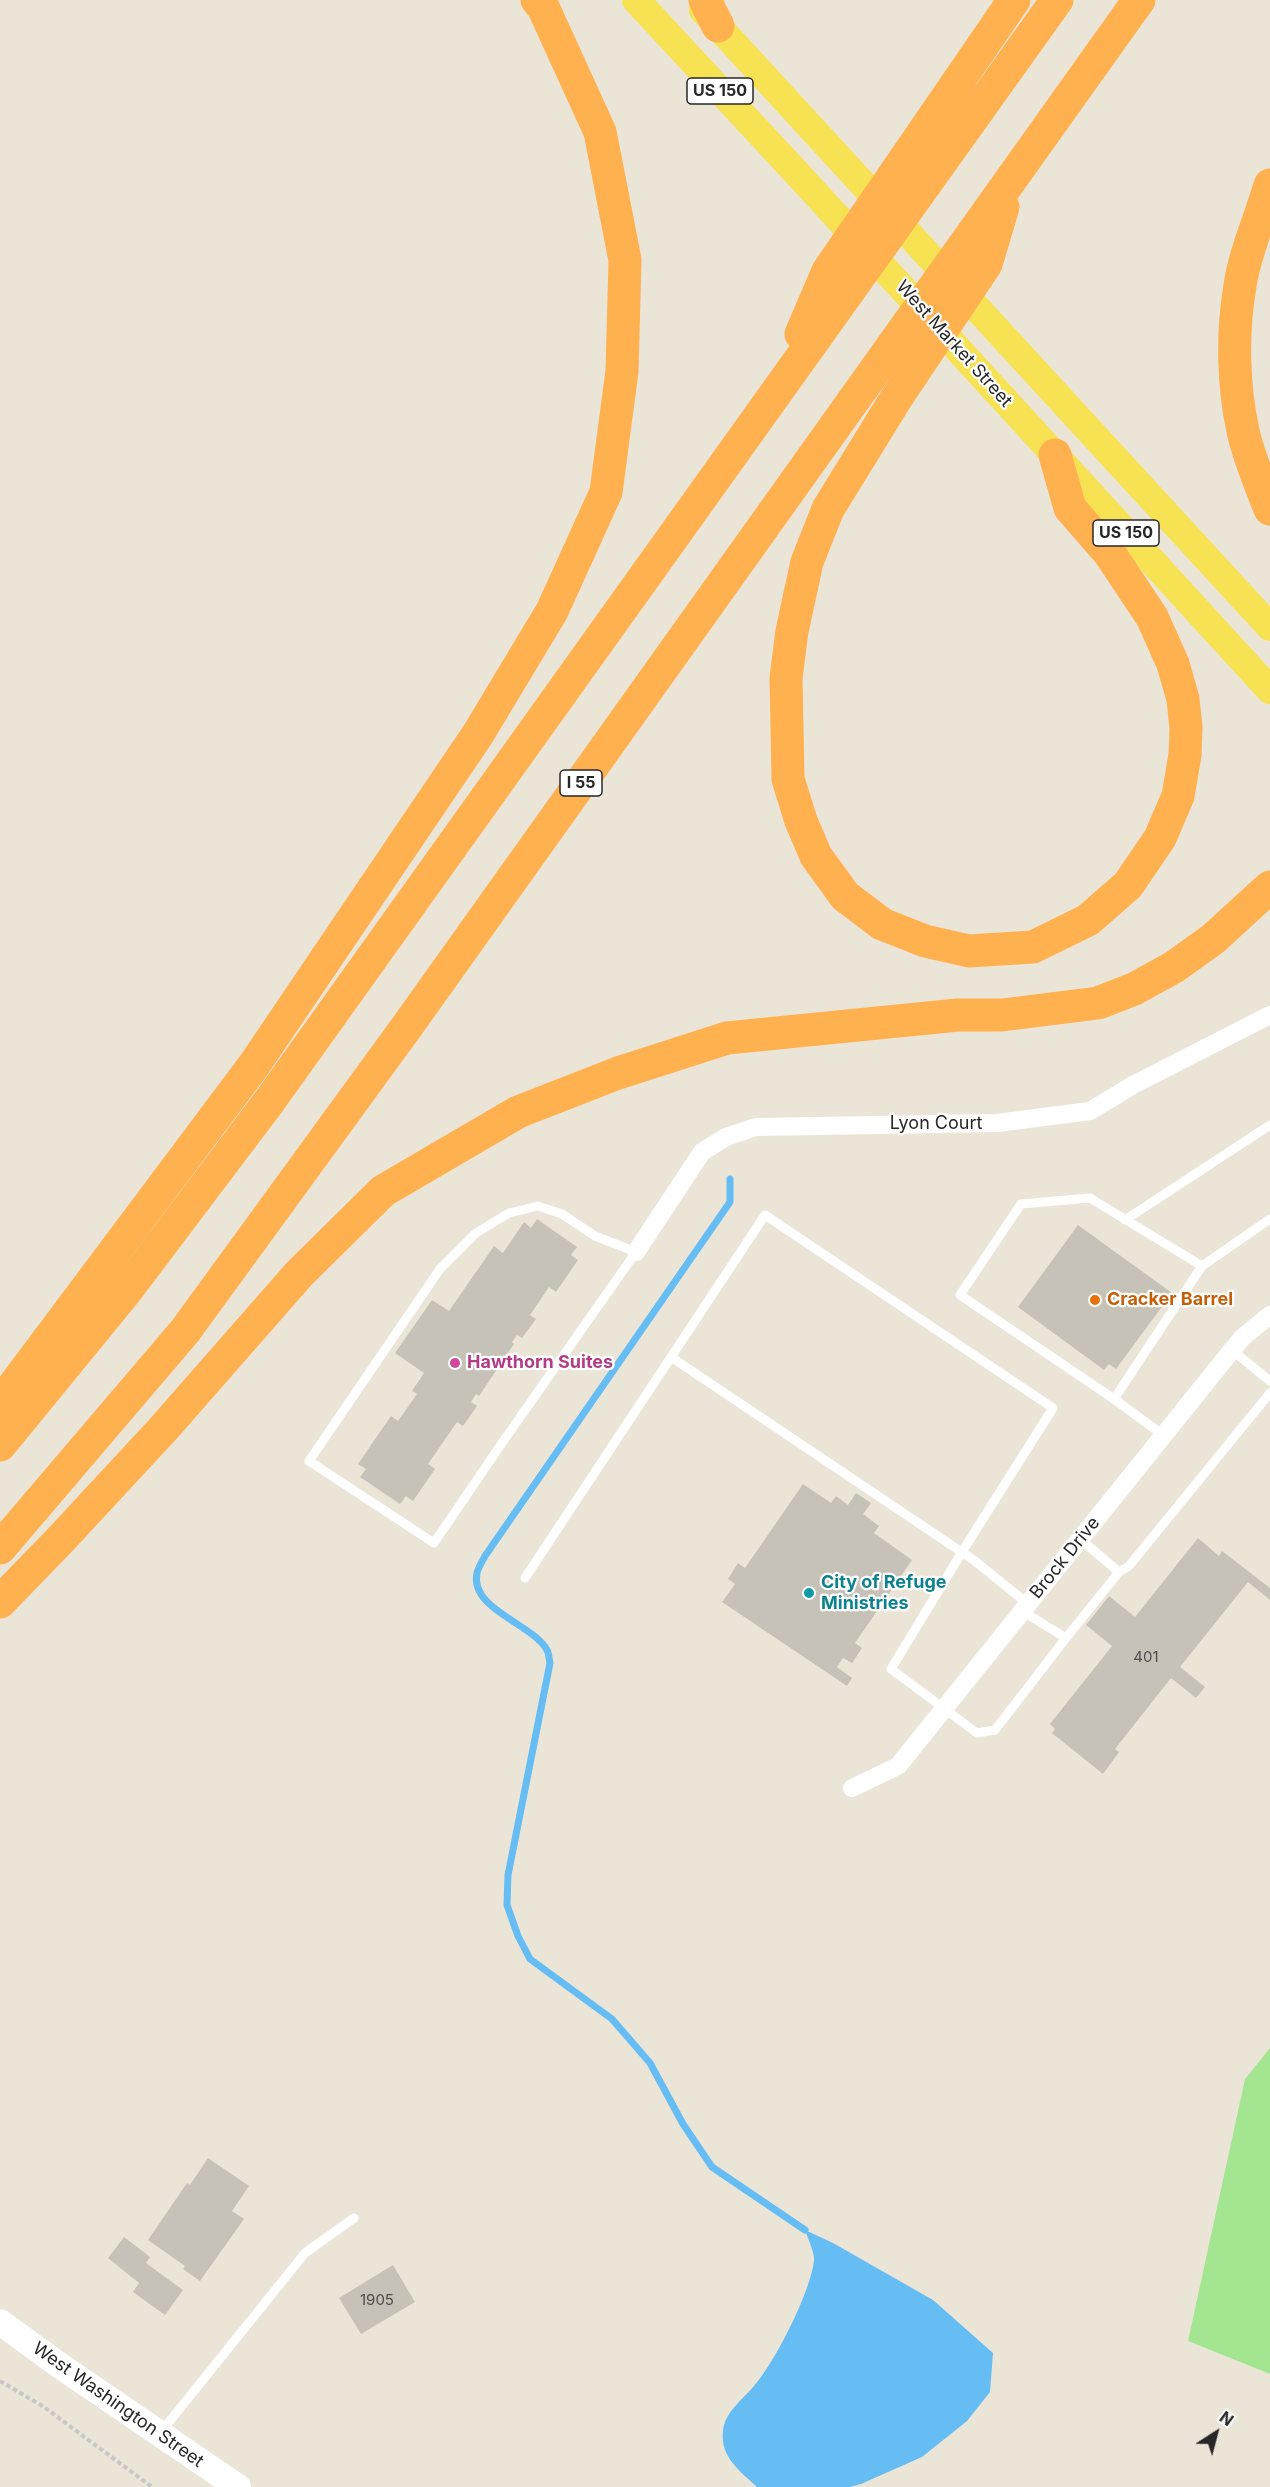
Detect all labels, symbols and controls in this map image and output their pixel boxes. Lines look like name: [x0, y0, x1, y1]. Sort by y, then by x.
road number: US 150: [687, 78, 753, 104]
street label: West Market Street: [891, 276, 1017, 412]
road number: US 150: [1093, 520, 1159, 546]
road number: I 55: [560, 770, 602, 796]
street label: Lyon Court: [890, 1113, 982, 1135]
place label: Cracker Barrel: [1107, 1289, 1233, 1311]
marker: Cracker Barrel: [1088, 1293, 1102, 1307]
place label: Hawthorn Suites: [467, 1352, 613, 1374]
marker: Hawthorn Suites: [448, 1356, 462, 1370]
street label: Brock Drive: [1025, 1513, 1105, 1603]
place label: City of Refuge Ministries: [821, 1572, 947, 1614]
marker: City of Refuge Ministries: [802, 1586, 816, 1600]
house number: 401: [1133, 1648, 1159, 1666]
house number: 1905: [360, 2291, 394, 2309]
street label: West Washington Street: [28, 2338, 208, 2472]
north arrow: [1186, 2403, 1246, 2463]
text: N: [1216, 2407, 1237, 2430]

